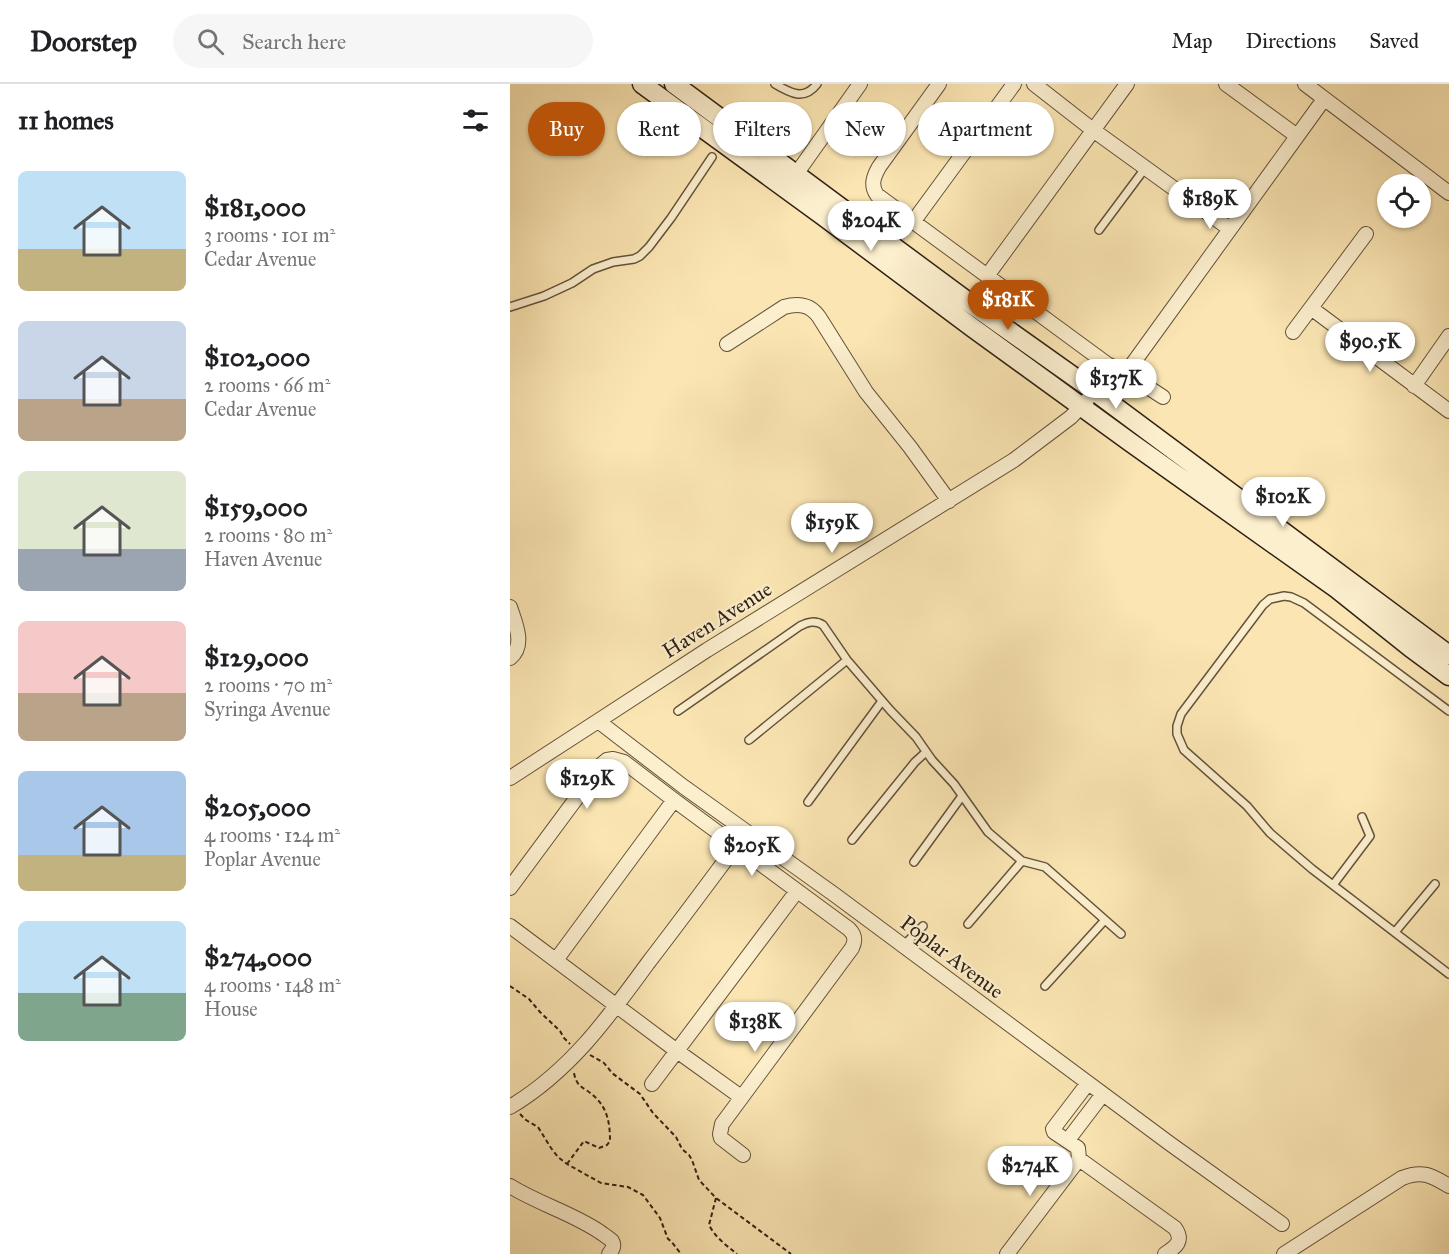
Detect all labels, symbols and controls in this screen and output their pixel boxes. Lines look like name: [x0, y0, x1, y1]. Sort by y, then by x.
search box: [173, 14, 593, 68]
text: Doorstep: [30, 24, 137, 59]
icon: search: [194, 25, 227, 58]
text: Search here: [242, 28, 346, 55]
text: Map: [1172, 28, 1213, 54]
text: Directions: [1246, 28, 1336, 54]
text: Saved: [1369, 28, 1419, 54]
chip: Buy: [528, 102, 605, 156]
chip: Rent: [617, 102, 701, 156]
chip: Filters: [713, 102, 812, 156]
chip: New: [824, 102, 906, 156]
chip: Apartment: [918, 102, 1054, 156]
text: 11 homes: [18, 104, 114, 136]
icon: filters: [459, 104, 492, 137]
map controls: [1377, 174, 1431, 228]
button: locate: [1377, 174, 1431, 228]
pin: $189K: [1168, 179, 1252, 230]
text: $189K: [1182, 186, 1238, 210]
text: $181,000: [204, 191, 306, 223]
icon: home: [66, 195, 138, 267]
pin: $204K: [829, 201, 913, 252]
text: $204K: [842, 208, 900, 232]
text: 3 rooms · 101 m²: [204, 223, 335, 247]
text: Cedar Avenue: [204, 247, 316, 271]
pin: $181K: [966, 280, 1050, 331]
text: $181K: [982, 287, 1034, 311]
pin: $90.5K: [1321, 322, 1419, 373]
text: $90.5K: [1339, 329, 1401, 353]
text: $102,000: [204, 341, 310, 373]
icon: home: [66, 345, 138, 417]
pin: $137K: [1074, 359, 1158, 410]
text: $137K: [1090, 366, 1142, 390]
text: 2 rooms · 66 m²: [204, 373, 330, 397]
text: Cedar Avenue: [204, 397, 316, 421]
pin: $102K: [1241, 477, 1325, 528]
text: $102K: [1255, 484, 1311, 508]
text: $159,000: [204, 491, 308, 523]
icon: home: [66, 495, 138, 567]
pin: $159K: [790, 503, 874, 554]
text: $159K: [805, 510, 859, 534]
text: 2 rooms · 80 m²: [204, 523, 332, 547]
text: Haven Avenue: [204, 547, 322, 571]
street label: Haven Avenue: [657, 576, 777, 664]
text: $129,000: [204, 641, 309, 673]
icon: home: [66, 645, 138, 717]
text: 2 rooms · 70 m²: [204, 673, 332, 697]
text: Syringa Avenue: [204, 697, 331, 721]
pin: $129K: [545, 759, 629, 810]
text: $129K: [560, 766, 614, 790]
text: $205,000: [204, 791, 311, 823]
icon: home: [66, 795, 138, 867]
text: 4 rooms · 124 m²: [204, 823, 340, 847]
pin: $205K: [710, 826, 794, 877]
text: $205K: [724, 833, 781, 857]
text: Poplar Avenue: [204, 847, 321, 871]
street label: Poplar Avenue: [895, 910, 1009, 1004]
text: $274,000: [204, 941, 312, 973]
icon: home: [66, 945, 138, 1017]
text: 4 rooms · 148 m²: [204, 973, 341, 997]
text: House: [204, 997, 258, 1021]
pin: $138K: [713, 1002, 797, 1053]
text: $138K: [729, 1009, 781, 1033]
pin: $274K: [988, 1146, 1072, 1197]
text: $274K: [1002, 1153, 1058, 1177]

